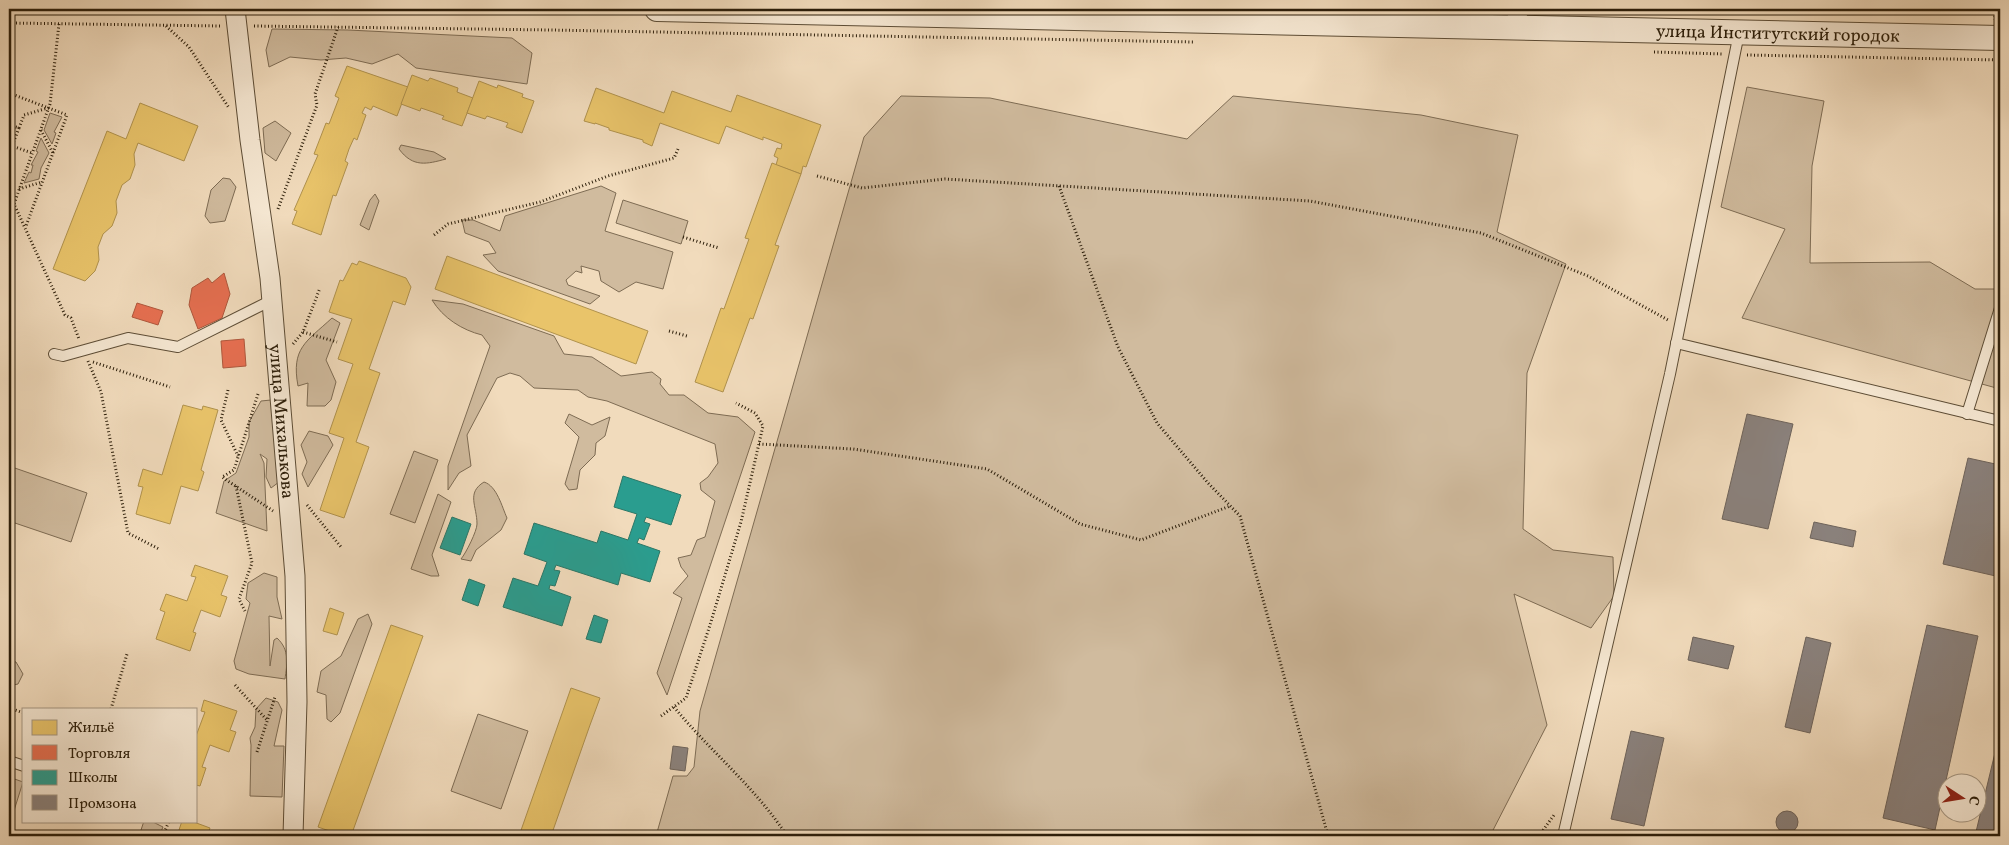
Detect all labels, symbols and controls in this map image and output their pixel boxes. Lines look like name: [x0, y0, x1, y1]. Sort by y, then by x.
street label: улица Институтский городок: [1655, 20, 1900, 50]
street label: улица Михалькова: [262, 343, 299, 500]
legend: [22, 708, 198, 822]
text: Жильё: [68, 718, 114, 739]
text: Торговля: [68, 744, 130, 765]
text: Школы: [68, 768, 118, 789]
north arrow: [1936, 772, 1986, 822]
text: Промзона: [68, 794, 137, 815]
text: С: [1963, 794, 1983, 807]

